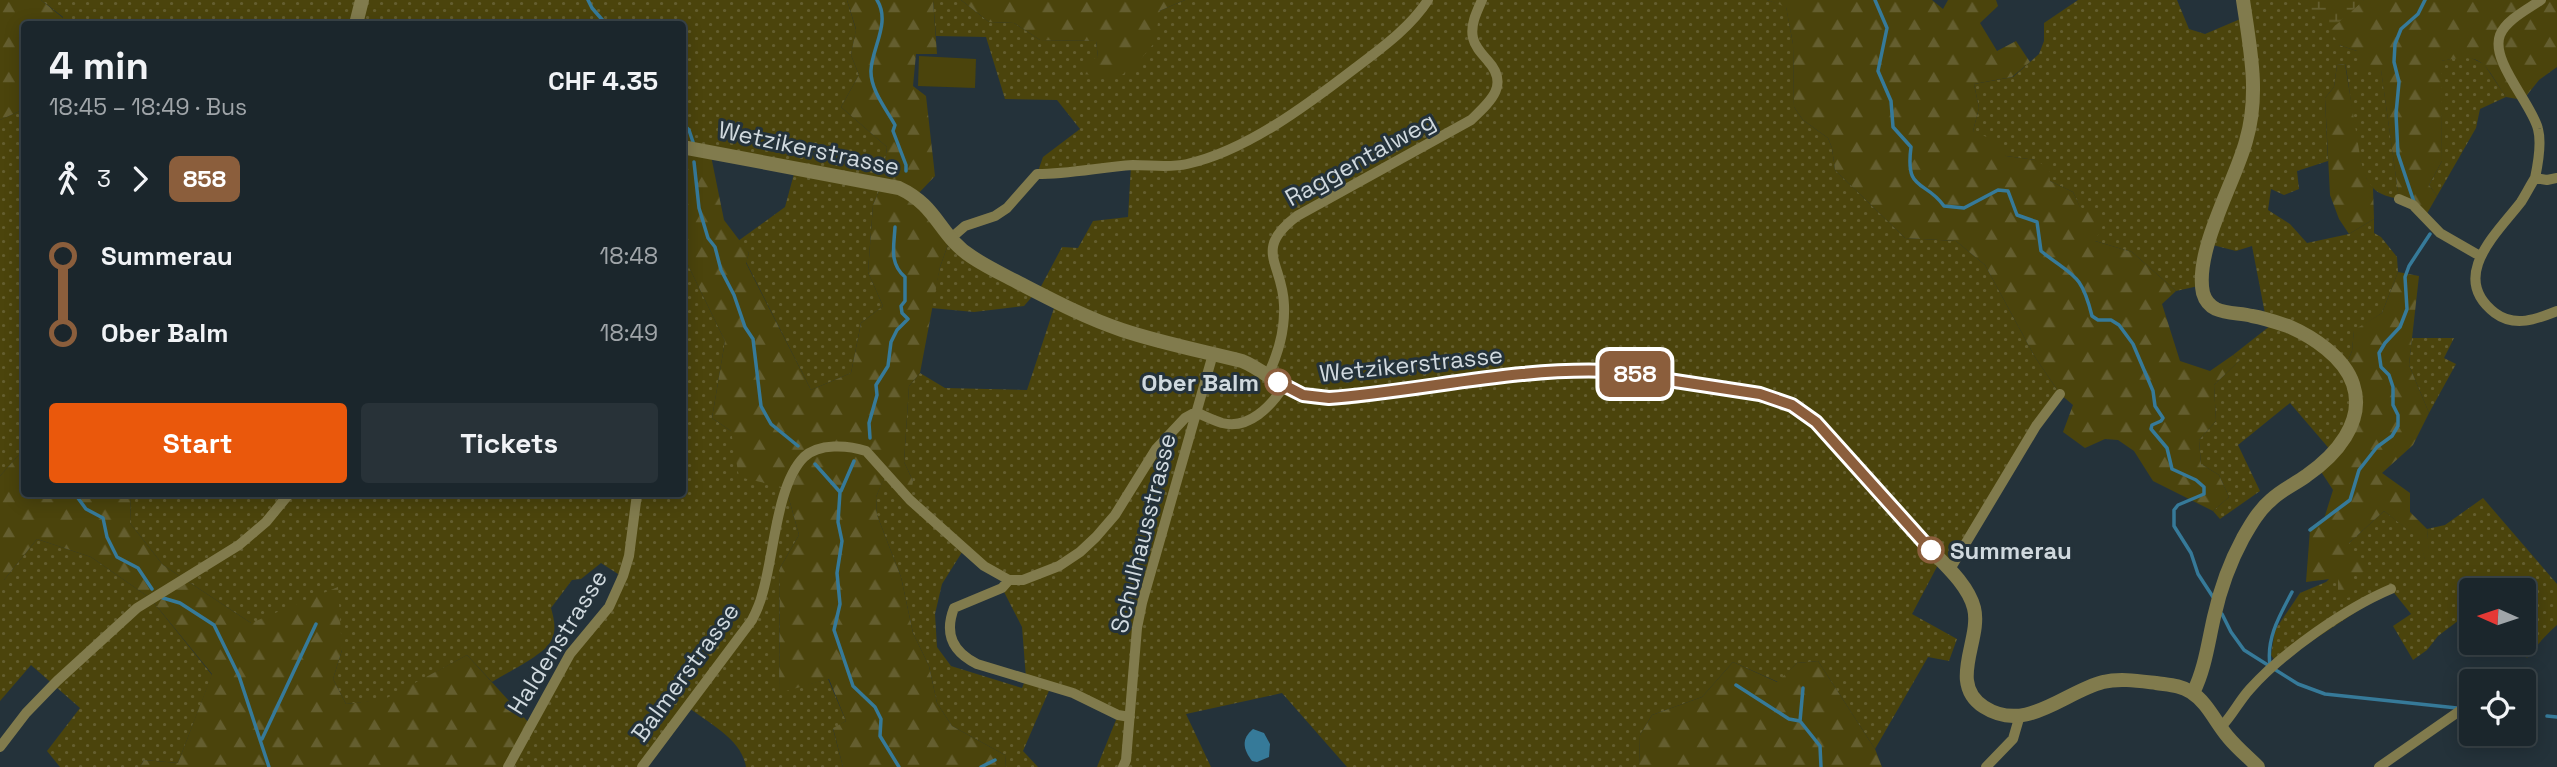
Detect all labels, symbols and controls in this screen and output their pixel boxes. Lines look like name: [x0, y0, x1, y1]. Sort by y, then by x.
text: 4 min: [49, 42, 149, 90]
text: CHF 4.35: [548, 64, 658, 98]
text: 18:45 – 18:49 · Bus: [49, 92, 247, 122]
street label: Raggentalweg: [1279, 105, 1441, 213]
street label: Wetzikerstrasse: [716, 114, 902, 182]
icon: walk: [49, 160, 87, 198]
icon: forward: [121, 160, 159, 198]
text: 858: [183, 163, 226, 194]
text: 3: [97, 164, 111, 194]
text: Summerau: [101, 239, 233, 273]
text: 18:48: [600, 241, 658, 271]
text: Ober Balm: [101, 316, 228, 350]
text: 18:49: [600, 318, 658, 348]
street label: Wetzikerstrasse: [1318, 339, 1504, 389]
line badge: 858: [1595, 351, 1675, 397]
text: 858: [1613, 358, 1657, 389]
place label: Ober Balm: [1141, 367, 1259, 398]
marker: Ober Balm: [1265, 369, 1291, 395]
button: Start: [49, 403, 347, 483]
button: Tickets: [361, 403, 658, 483]
street label: Schulhausstrasse: [1103, 430, 1183, 636]
place label: Summerau: [1950, 535, 2072, 566]
marker: Summerau: [1918, 537, 1944, 563]
street label: Haldenstrasse: [500, 564, 614, 720]
north arrow: [2459, 578, 2536, 654]
map controls: [2459, 578, 2536, 746]
street label: Balmerstrasse: [624, 596, 746, 748]
button: locate: [2459, 669, 2536, 746]

